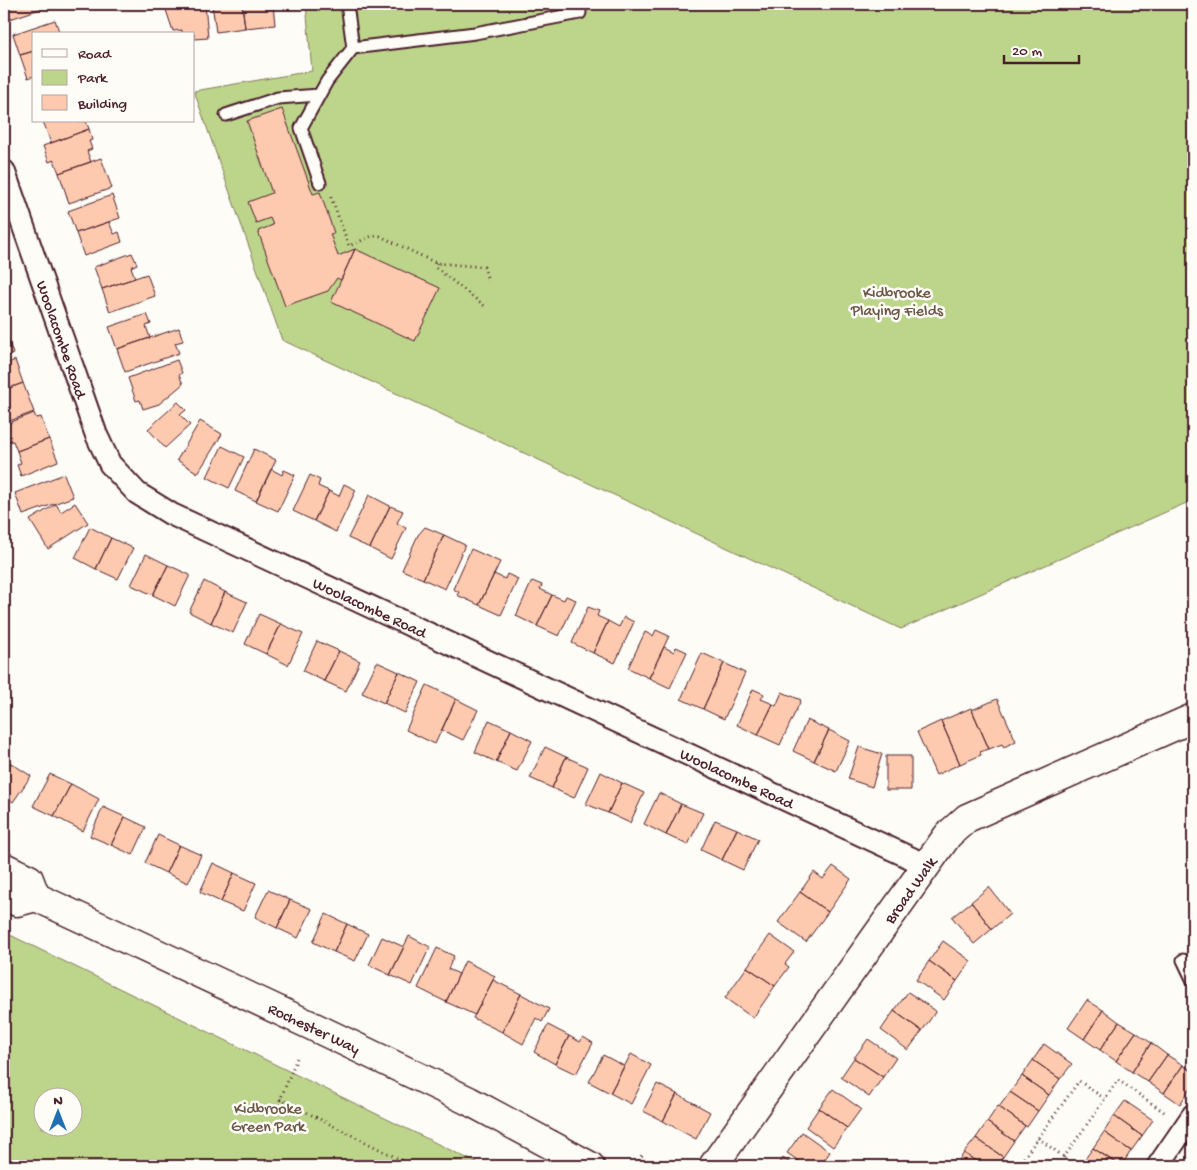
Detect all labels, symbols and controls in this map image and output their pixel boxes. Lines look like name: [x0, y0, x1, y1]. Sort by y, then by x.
legend: [32, 32, 195, 122]
scale bar: [1004, 32, 1080, 64]
text: 20 m: [1012, 43, 1042, 61]
text: Road: [78, 46, 112, 64]
text: Park: [77, 70, 108, 88]
text: Building: [77, 96, 127, 114]
street label: Woolacombe Road: [30, 279, 89, 403]
park label: Kidbrooke Playing Fields: [850, 285, 944, 322]
street label: Woolacombe Road: [309, 575, 430, 645]
street label: Woolacombe Road: [676, 746, 797, 816]
street label: Broad Walk: [881, 853, 943, 929]
street label: Rochester Way: [264, 1001, 362, 1060]
north arrow: [32, 1088, 82, 1138]
text: N: [53, 1093, 63, 1110]
park label: Kidbrooke Green Park: [231, 1101, 307, 1138]

